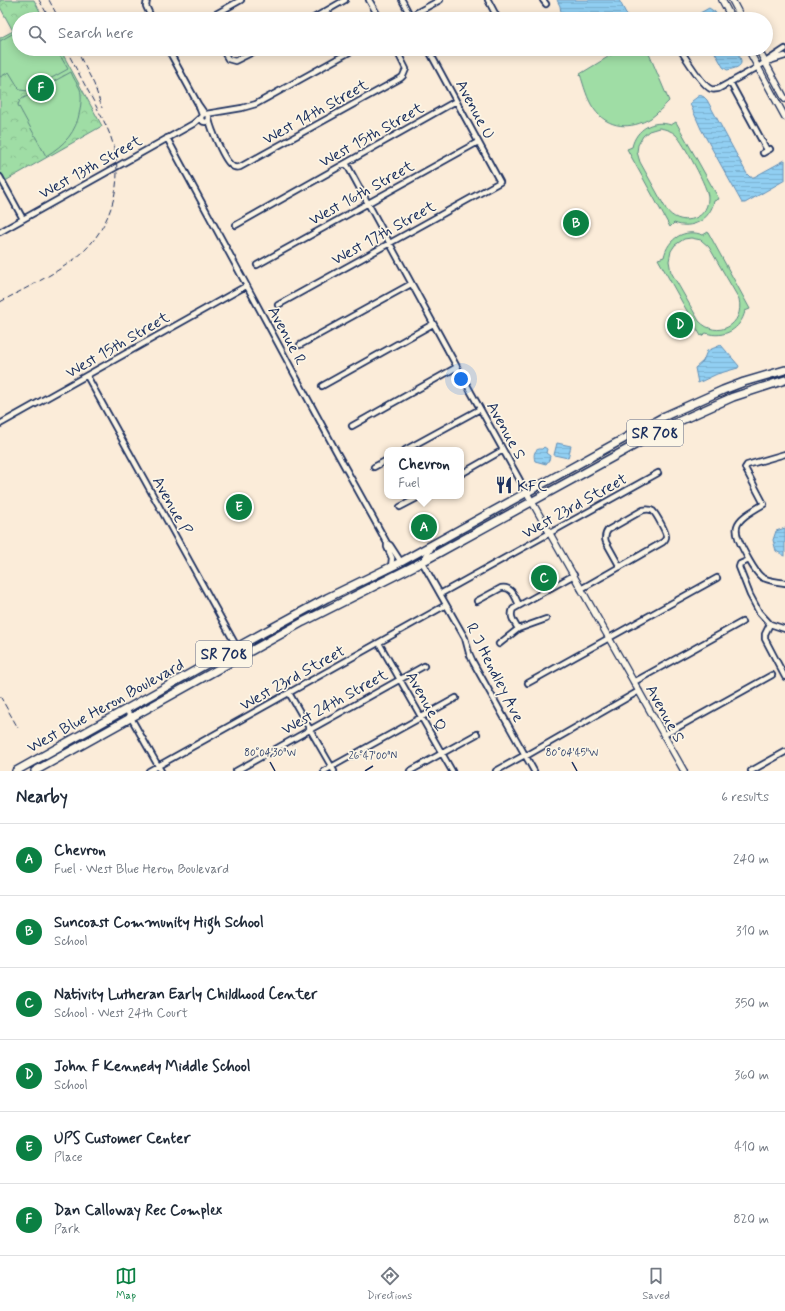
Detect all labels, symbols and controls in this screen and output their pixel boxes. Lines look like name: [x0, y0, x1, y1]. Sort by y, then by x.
search box: [12, 12, 773, 56]
icon: search: [26, 23, 48, 45]
text: Search here: [58, 24, 134, 44]
pin: F: [28, 73, 54, 103]
street label: West 14th Street: [259, 74, 373, 150]
street label: Avenue U: [450, 76, 499, 143]
street label: West 15th Street: [316, 98, 428, 173]
street label: West 13th Street: [35, 130, 146, 204]
street label: West 16th Street: [306, 156, 418, 231]
street label: West 17th Street: [328, 196, 440, 271]
pin: B: [563, 208, 589, 238]
street label: Avenue R: [262, 303, 311, 369]
street label: West 15th Street: [62, 307, 174, 383]
pin: D: [667, 310, 693, 340]
your location: [451, 369, 471, 389]
street label: Avenue S: [481, 398, 530, 464]
road number: SR 708: [627, 420, 683, 446]
popup: [384, 447, 464, 499]
text: Chevron: [398, 455, 450, 475]
street label: West 23rd Street: [518, 469, 631, 544]
street label: Avenue P: [147, 473, 197, 539]
text: Fuel: [398, 475, 420, 492]
restaurant icon: KFC: [494, 475, 514, 495]
place label: KFC: [517, 476, 547, 497]
pin: E: [226, 492, 252, 522]
pin: A: [411, 512, 437, 542]
pin: C: [531, 563, 557, 593]
street label: R J Hendley Ave: [461, 619, 529, 726]
road number: SR 708: [196, 641, 252, 667]
street label: West 23rd Street: [236, 641, 349, 716]
street label: West Blue Heron Boulevard: [24, 654, 188, 758]
street label: West 24th Street: [278, 664, 392, 740]
street label: Avenue Q: [400, 668, 451, 736]
street label: Avenue S: [640, 681, 689, 747]
text: 80°04'30"W: [244, 746, 296, 760]
text: 80°04'45"W: [546, 746, 598, 760]
text: 26°47'00"N: [349, 749, 398, 763]
text: Nearby: [16, 786, 68, 808]
text: 6 results: [721, 789, 769, 806]
text: Chevron: [54, 841, 106, 861]
text: A: [25, 851, 33, 868]
text: 240 m: [733, 851, 769, 868]
text: Fuel · West Blue Heron Boulevard: [54, 861, 229, 878]
text: Suncoast Community High School: [54, 913, 264, 933]
text: B: [25, 923, 33, 940]
text: 310 m: [736, 923, 769, 940]
text: School: [54, 933, 88, 950]
text: Nativity Lutheran Early Childhood Center: [54, 985, 317, 1005]
text: C: [24, 995, 34, 1012]
text: 350 m: [735, 995, 769, 1012]
text: School · West 24th Court: [54, 1005, 188, 1022]
text: John F Kennedy Middle School: [54, 1057, 250, 1077]
text: D: [25, 1067, 33, 1084]
text: 360 m: [734, 1067, 769, 1084]
text: School: [54, 1077, 88, 1094]
text: UPS Customer Center: [54, 1129, 190, 1149]
text: E: [25, 1139, 33, 1156]
text: 410 m: [734, 1139, 769, 1156]
text: Place: [54, 1149, 83, 1166]
text: Dan Calloway Rec Complex: [54, 1201, 222, 1221]
text: F: [26, 1211, 32, 1228]
text: 820 m: [733, 1211, 769, 1228]
text: Park: [54, 1221, 80, 1238]
tab: Map: [115, 1265, 137, 1303]
tab: Directions: [367, 1265, 412, 1303]
tab: Saved: [642, 1265, 670, 1303]

